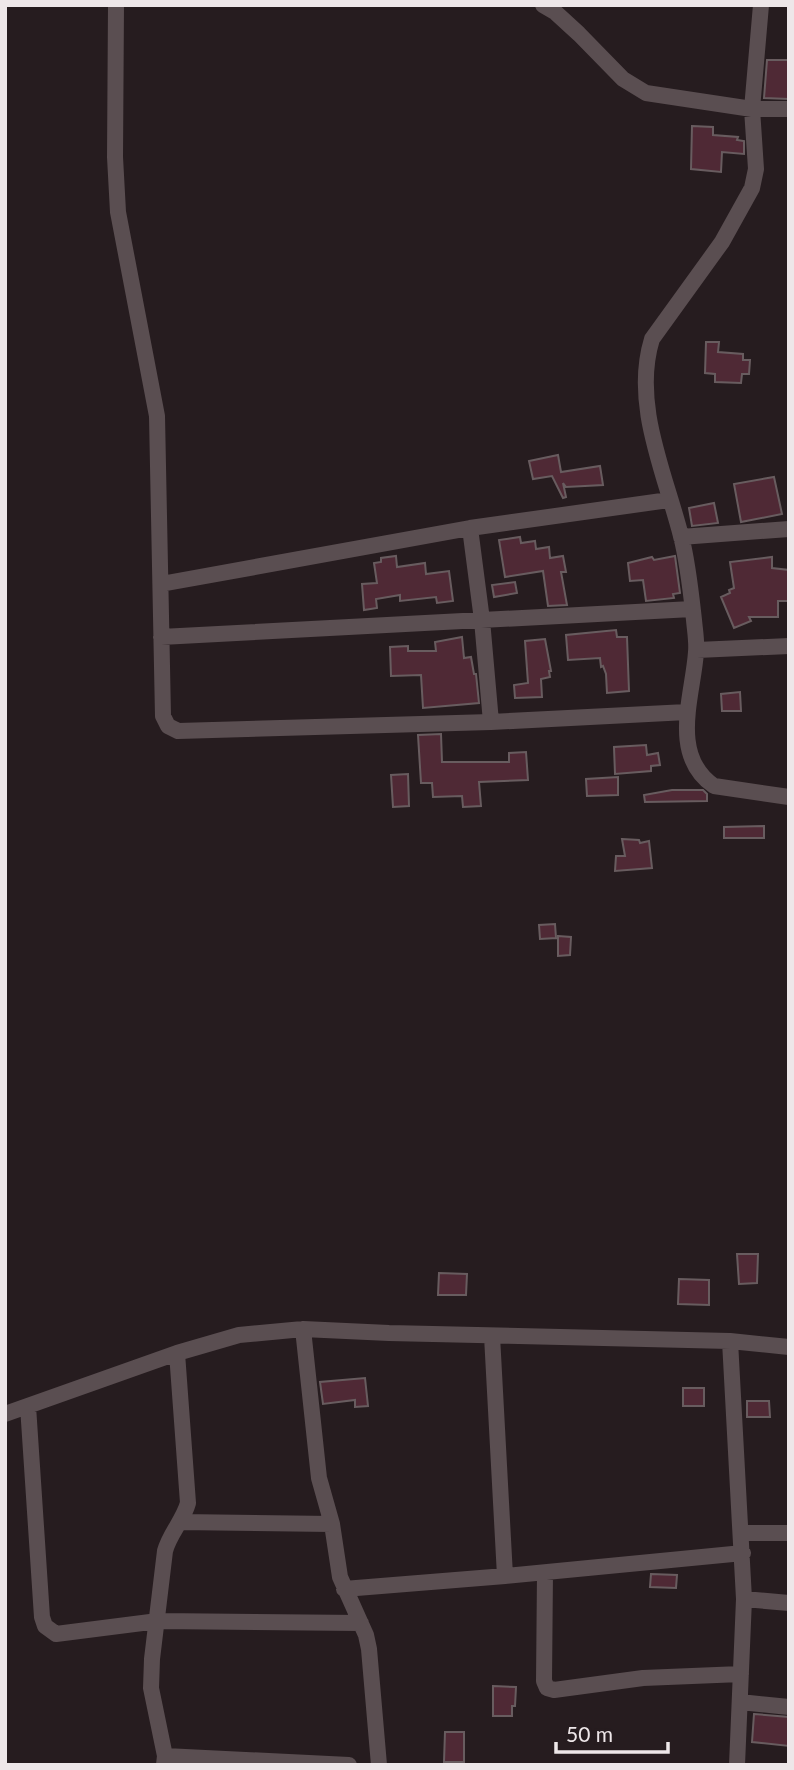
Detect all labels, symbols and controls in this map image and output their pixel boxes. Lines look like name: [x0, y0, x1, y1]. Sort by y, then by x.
scale bar: [556, 1710, 668, 1754]
text: 50 m: [566, 1721, 613, 1746]

